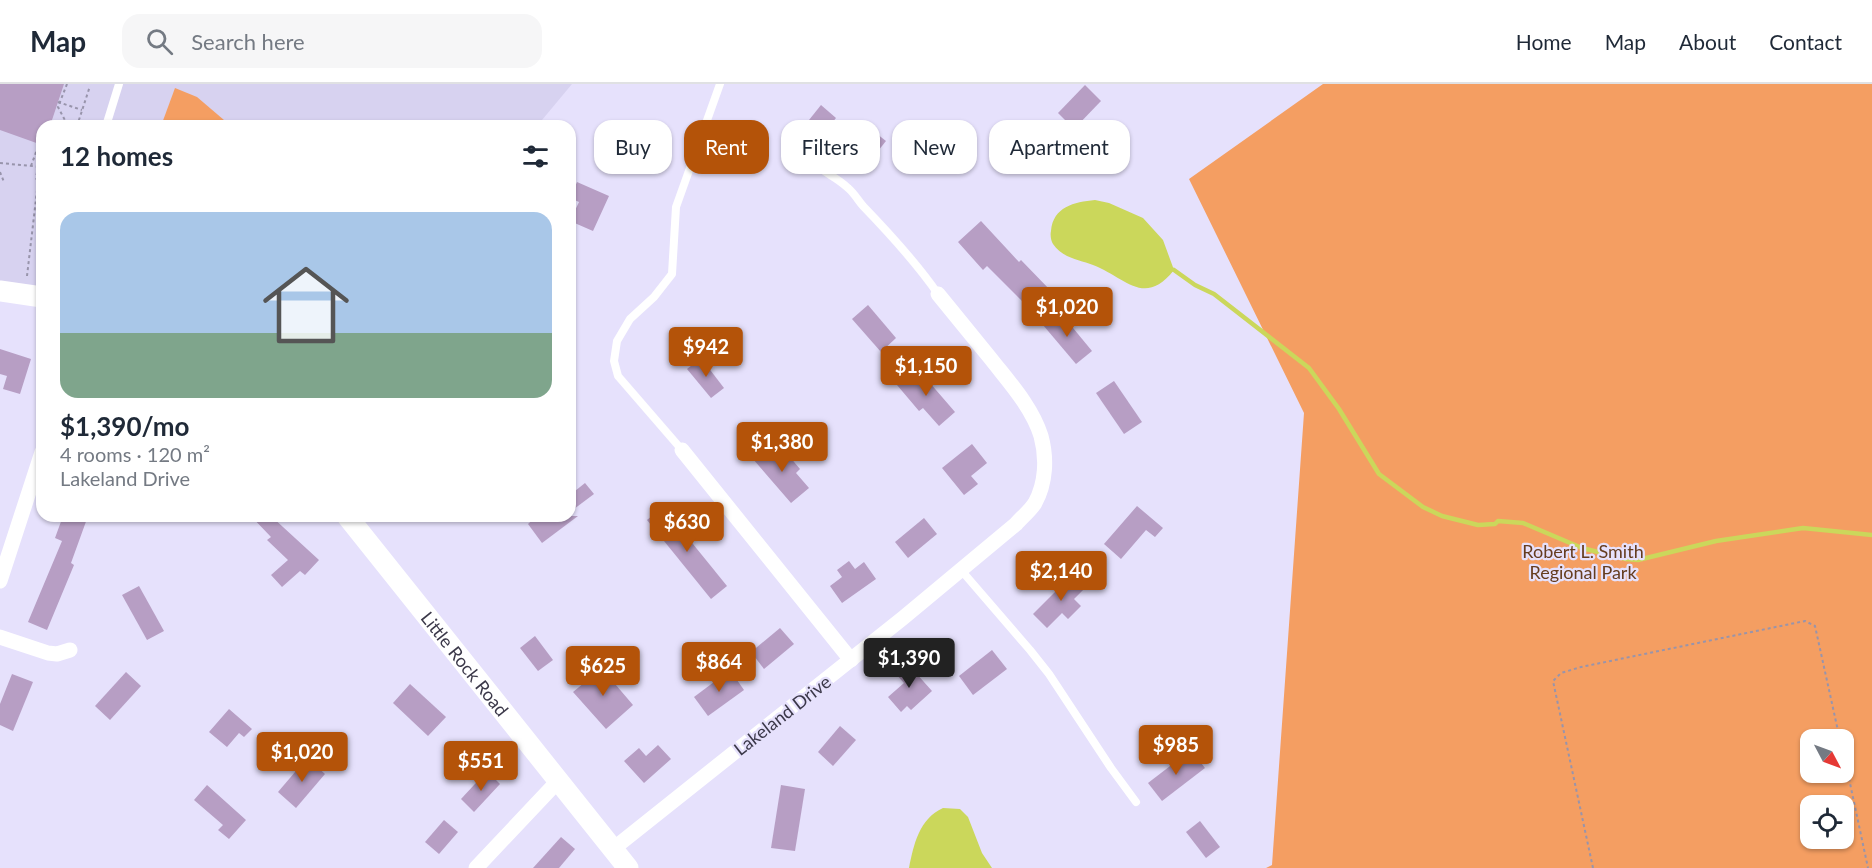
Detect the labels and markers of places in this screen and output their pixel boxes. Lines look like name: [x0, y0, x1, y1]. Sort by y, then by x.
pin: $1,020: [1018, 287, 1116, 338]
pin: $942: [670, 327, 742, 378]
pin: $1,150: [877, 346, 975, 397]
pin: $1,380: [733, 422, 831, 473]
pin: $630: [651, 502, 723, 553]
pin: $2,140: [1012, 551, 1110, 602]
pin: $1,390: [860, 638, 958, 689]
pin: $864: [683, 642, 755, 693]
pin: $625: [567, 646, 639, 697]
pin: $985: [1140, 725, 1212, 776]
pin: $1,020: [253, 732, 351, 783]
pin: $551: [445, 741, 517, 792]

